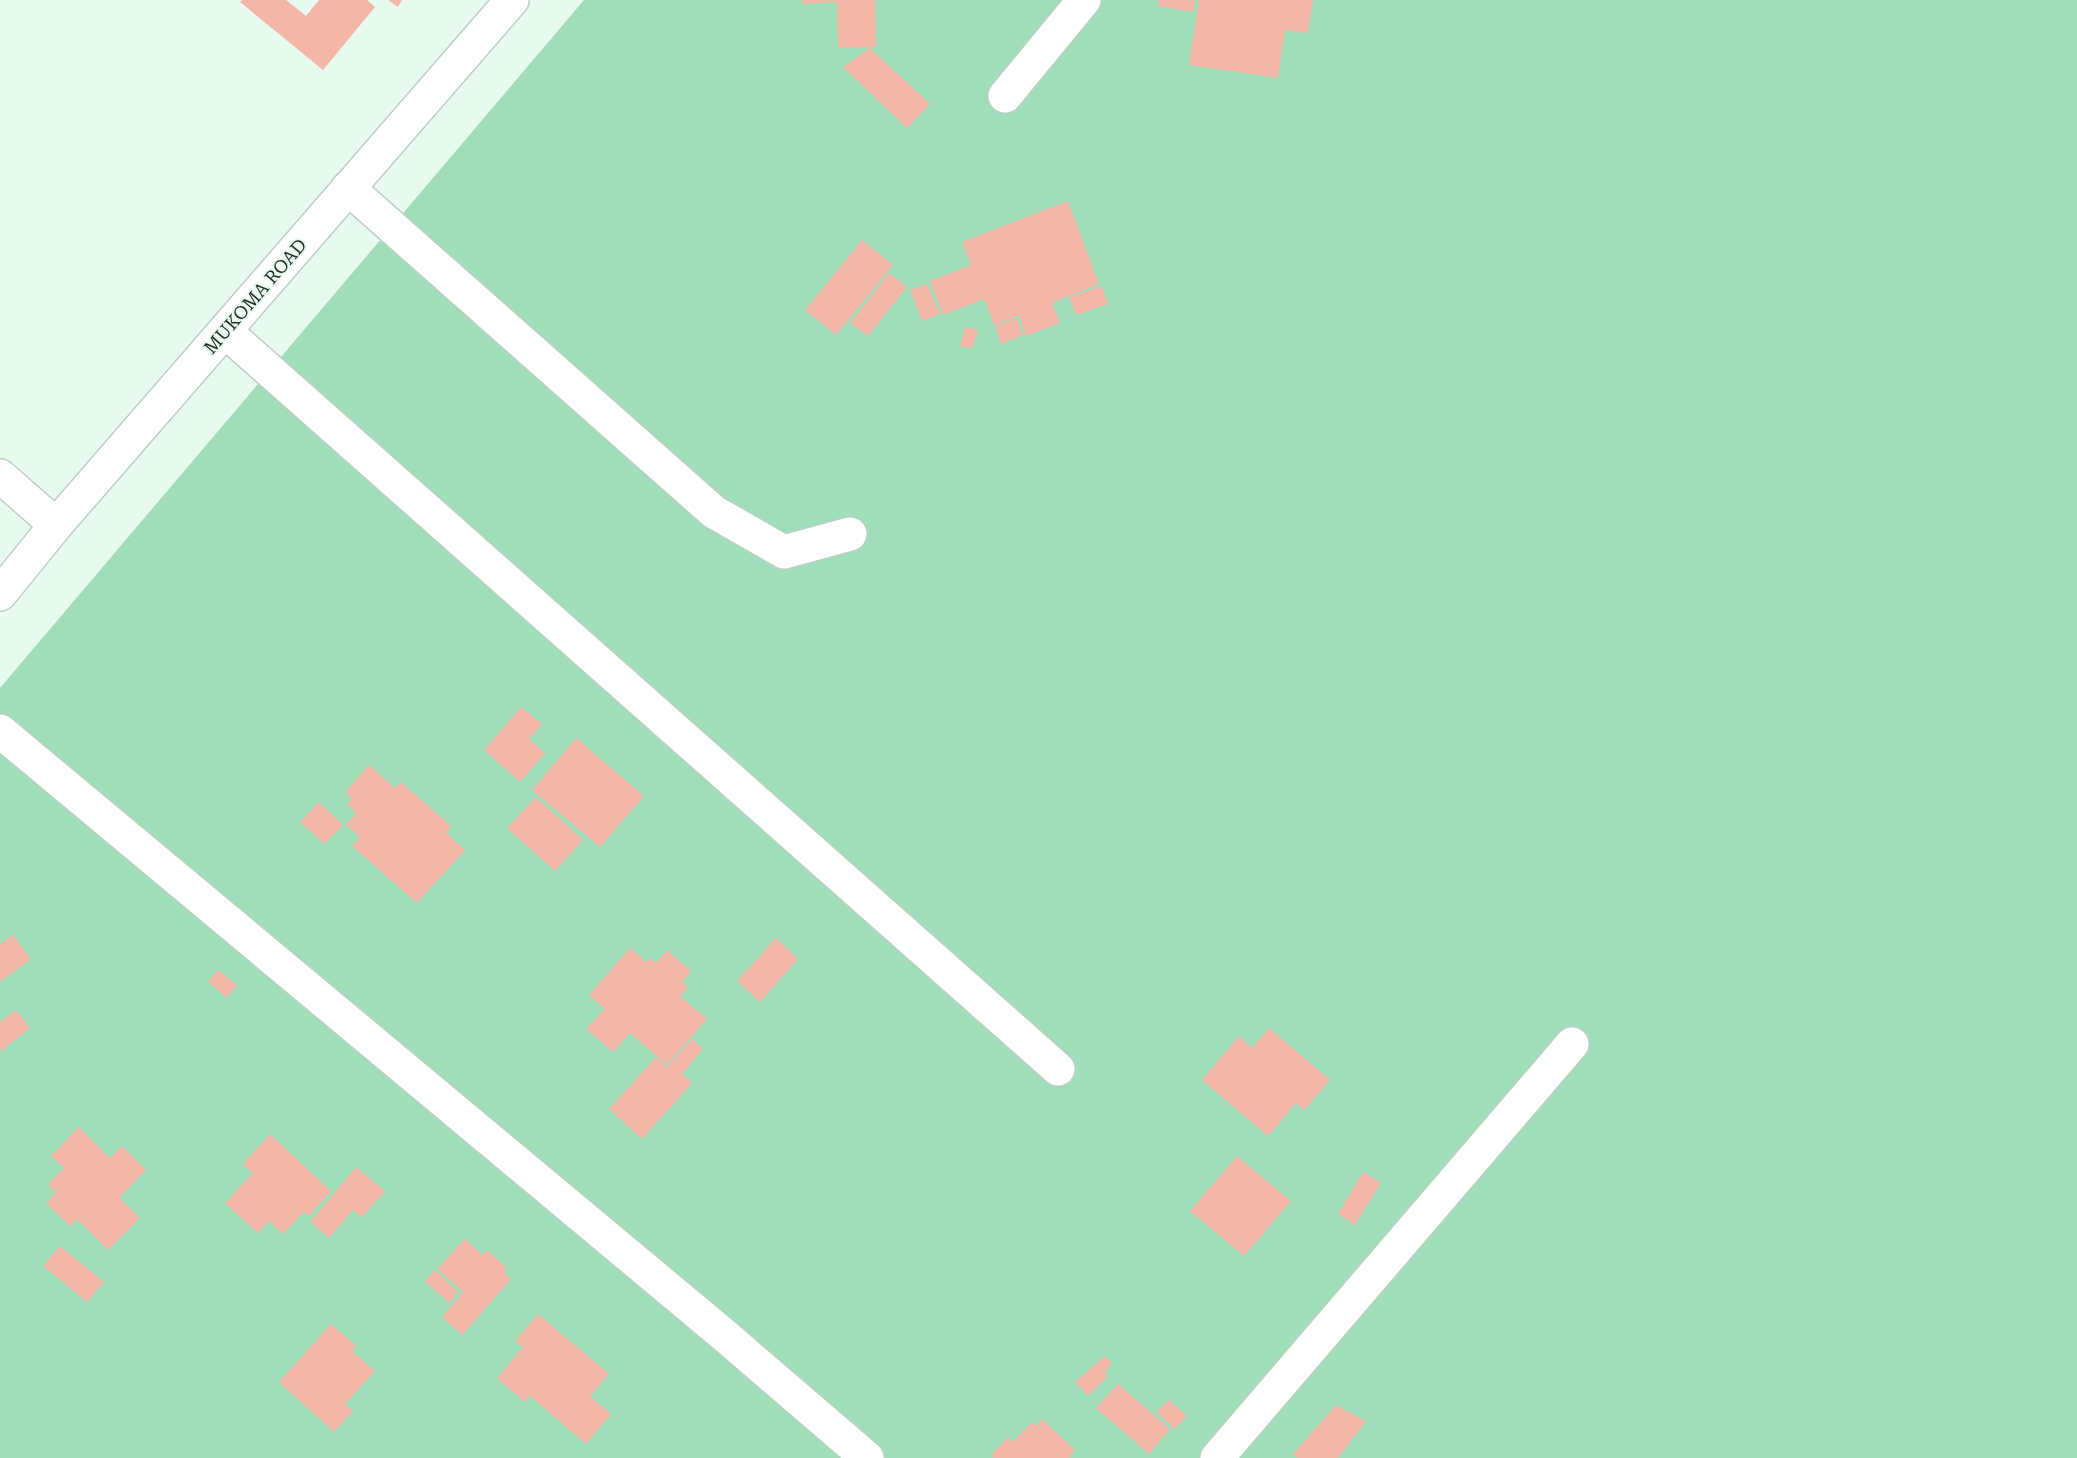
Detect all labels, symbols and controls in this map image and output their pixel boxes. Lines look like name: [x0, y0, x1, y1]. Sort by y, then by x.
street label: MUKOMA ROAD: [199, 234, 311, 358]

